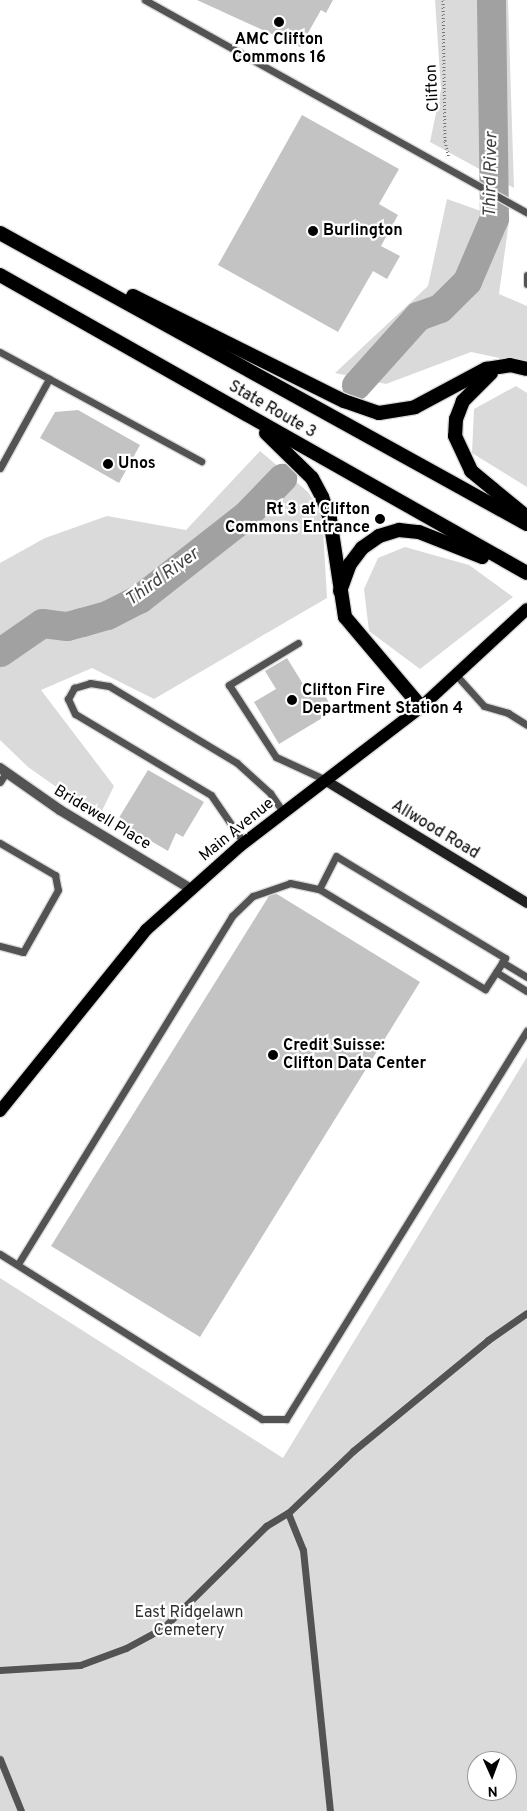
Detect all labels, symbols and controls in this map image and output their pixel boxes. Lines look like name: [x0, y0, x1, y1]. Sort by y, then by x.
marker: AMC Clifton Commons 16: [273, 16, 285, 28]
place label: AMC Clifton Commons 16: [232, 30, 326, 68]
street label: Clifton: [422, 64, 444, 112]
water label: Third River: [480, 132, 504, 218]
place label: Burlington: [323, 221, 403, 241]
marker: Burlington: [307, 225, 319, 237]
street label: State Route 3: [225, 377, 319, 443]
place label: Unos: [118, 454, 156, 474]
marker: Unos: [102, 458, 114, 470]
place label: Rt 3 at Clifton Commons Entrance: [225, 500, 370, 538]
marker: Rt 3 at Clifton Commons Entrance: [374, 513, 386, 525]
water label: Third River: [122, 544, 204, 612]
place label: Clifton Fire Department Station 4: [302, 681, 463, 719]
marker: Clifton Fire Department Station 4: [286, 694, 298, 706]
street label: Bridewell Place: [50, 781, 154, 855]
street label: Main Avenue: [196, 794, 278, 866]
street label: Allwood Road: [388, 796, 482, 864]
place label: Credit Suisse: Clifton Data Center: [283, 1036, 426, 1074]
marker: Credit Suisse: Clifton Data Center: [267, 1049, 279, 1061]
park label: East Ridgelawn Cemetery: [134, 1603, 244, 1641]
north arrow: [467, 1751, 517, 1801]
text: N: [487, 1782, 498, 1799]

